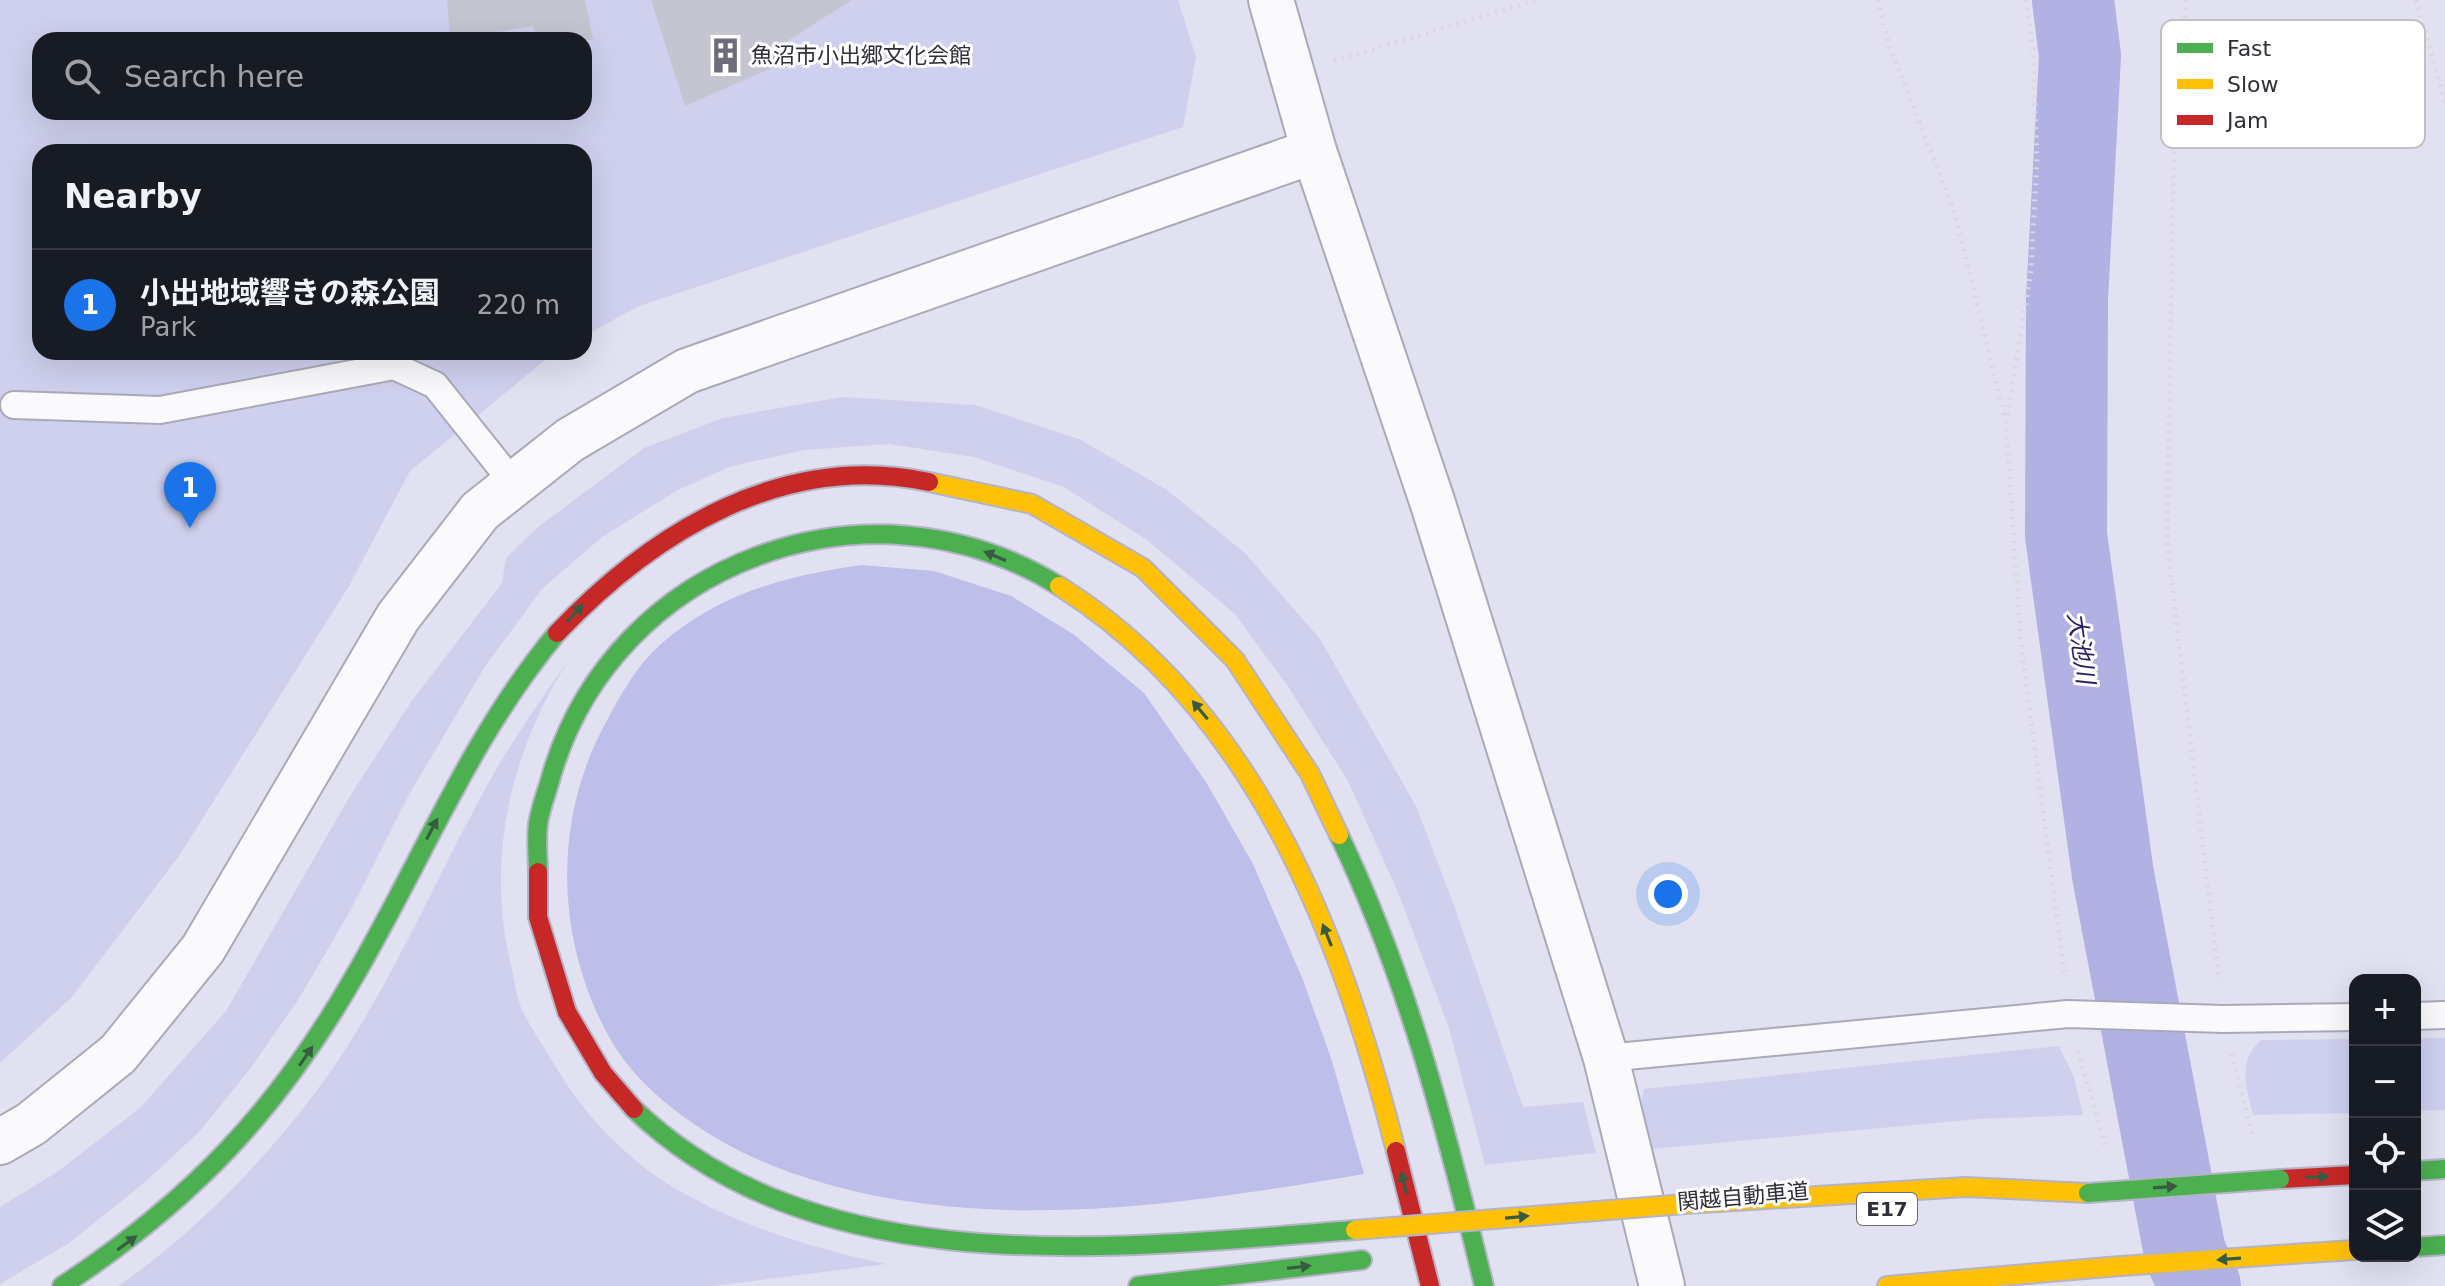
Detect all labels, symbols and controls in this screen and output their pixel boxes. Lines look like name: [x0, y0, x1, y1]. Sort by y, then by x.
legend: [2161, 20, 2425, 148]
search box: [32, 32, 592, 120]
building icon: 魚沼市小出郷文化会館: [706, 36, 744, 74]
text: Fast: [2227, 36, 2272, 61]
place label: 魚沼市小出郷文化会館: [751, 43, 971, 68]
icon: search: [60, 54, 104, 98]
text: Search here: [124, 59, 304, 94]
text: Slow: [2227, 72, 2279, 97]
text: Jam: [2225, 108, 2268, 133]
text: Nearby: [64, 176, 202, 216]
text: 小出地域響きの森公園: [140, 275, 440, 310]
text: 1: [81, 290, 99, 320]
text: 220 m: [477, 290, 560, 320]
text: Park: [140, 312, 196, 342]
pin: 1: [164, 462, 216, 528]
one-way arrow: [983, 549, 1007, 562]
one-way arrow: [566, 604, 584, 623]
water label: 大池川: [2062, 610, 2100, 689]
one-way arrow: [1192, 700, 1209, 720]
one-way arrow: [425, 818, 439, 840]
your location: [1648, 874, 1688, 914]
one-way arrow: [1320, 923, 1333, 947]
map controls: [2349, 974, 2421, 1262]
button: +: [2349, 974, 2421, 1046]
one-way arrow: [298, 1045, 313, 1066]
button: −: [2349, 1046, 2421, 1118]
button: locate: [2349, 1118, 2421, 1190]
one-way arrow: [2305, 1170, 2330, 1183]
one-way arrow: [1398, 1171, 1410, 1196]
street label: 関越自動車道: [1676, 1178, 1810, 1215]
one-way arrow: [2153, 1180, 2178, 1193]
button: layers: [2349, 1190, 2421, 1262]
road number: E17: [1857, 1193, 1917, 1225]
one-way arrow: [1505, 1210, 1530, 1223]
one-way arrow: [117, 1235, 137, 1251]
one-way arrow: [2216, 1253, 2241, 1266]
one-way arrow: [1287, 1261, 1312, 1274]

